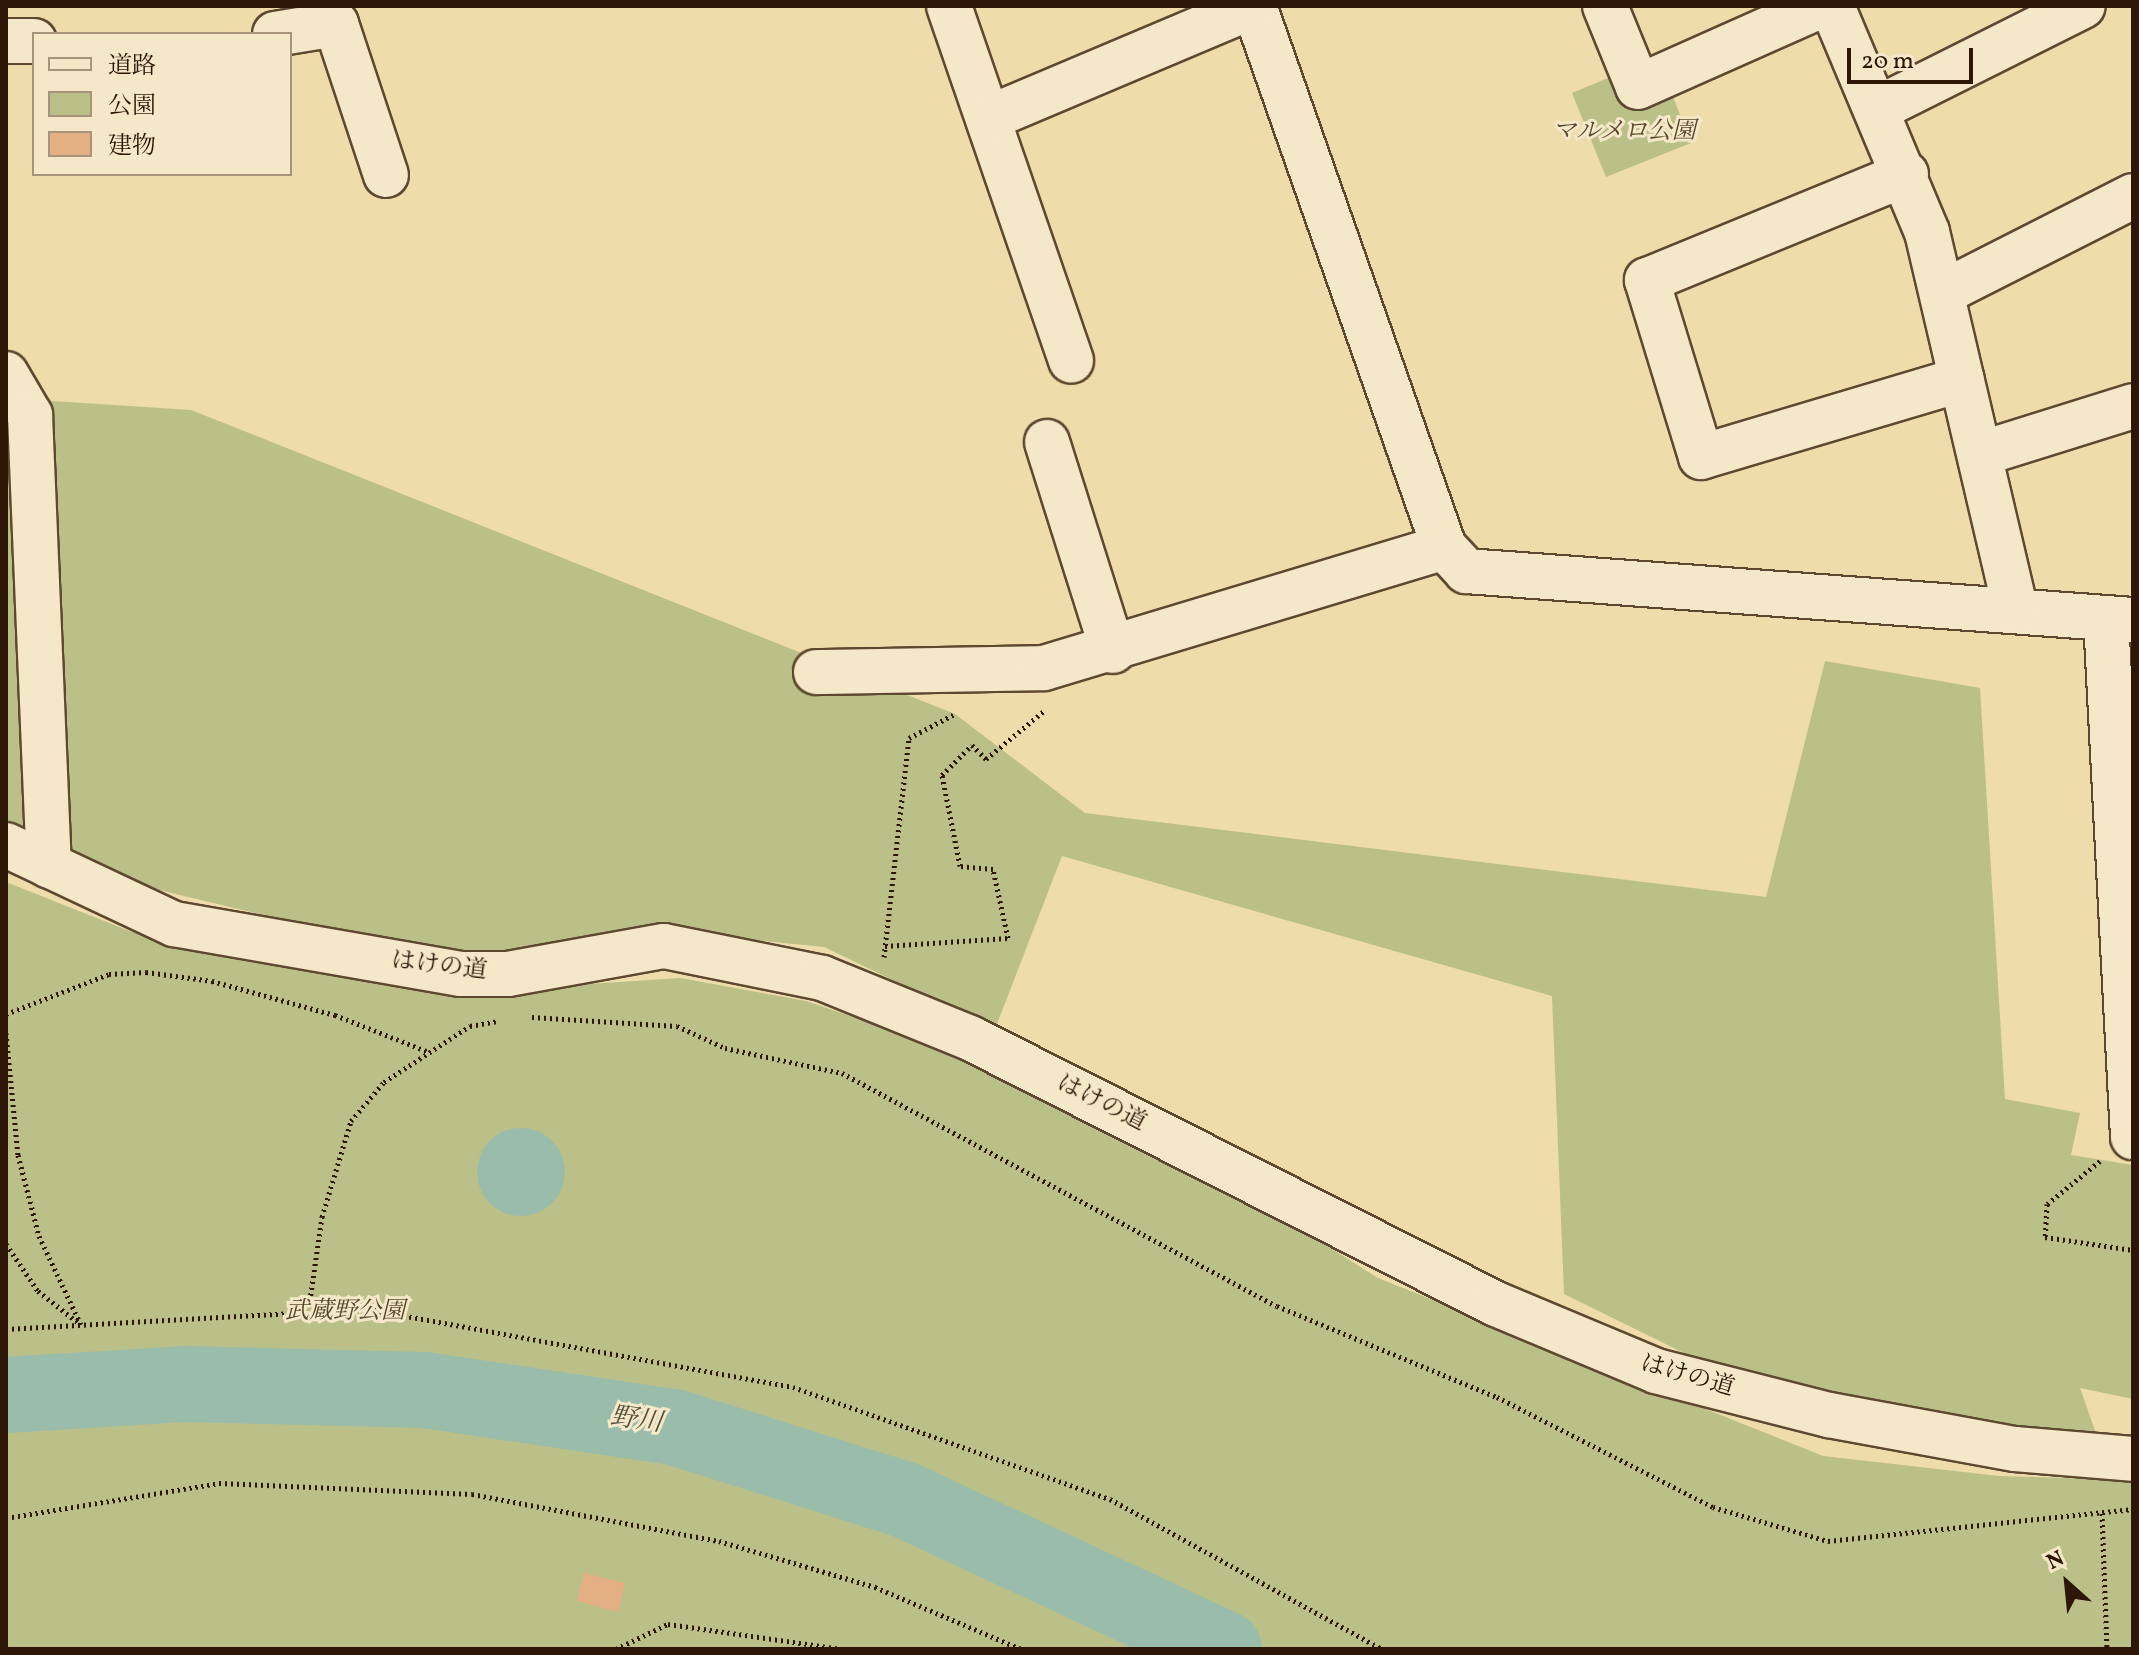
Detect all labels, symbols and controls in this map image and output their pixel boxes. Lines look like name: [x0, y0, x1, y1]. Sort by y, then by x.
legend: [32, 32, 292, 176]
scale bar: [1851, 32, 1977, 82]
text: 20 m: [1861, 45, 1914, 79]
text: 道路: [108, 50, 156, 84]
text: 公園: [108, 90, 156, 124]
park label: マルメロ公園: [1552, 119, 1696, 147]
text: 建物: [108, 130, 156, 164]
street label: はけの道: [390, 947, 488, 987]
street label: はけの道: [1052, 1069, 1150, 1139]
park label: 武蔵野公園: [285, 1299, 405, 1327]
street label: はけの道: [1637, 1350, 1737, 1404]
water label: 野川: [608, 1402, 664, 1440]
north arrow: [2027, 1543, 2107, 1623]
text: N: [2042, 1544, 2070, 1579]

